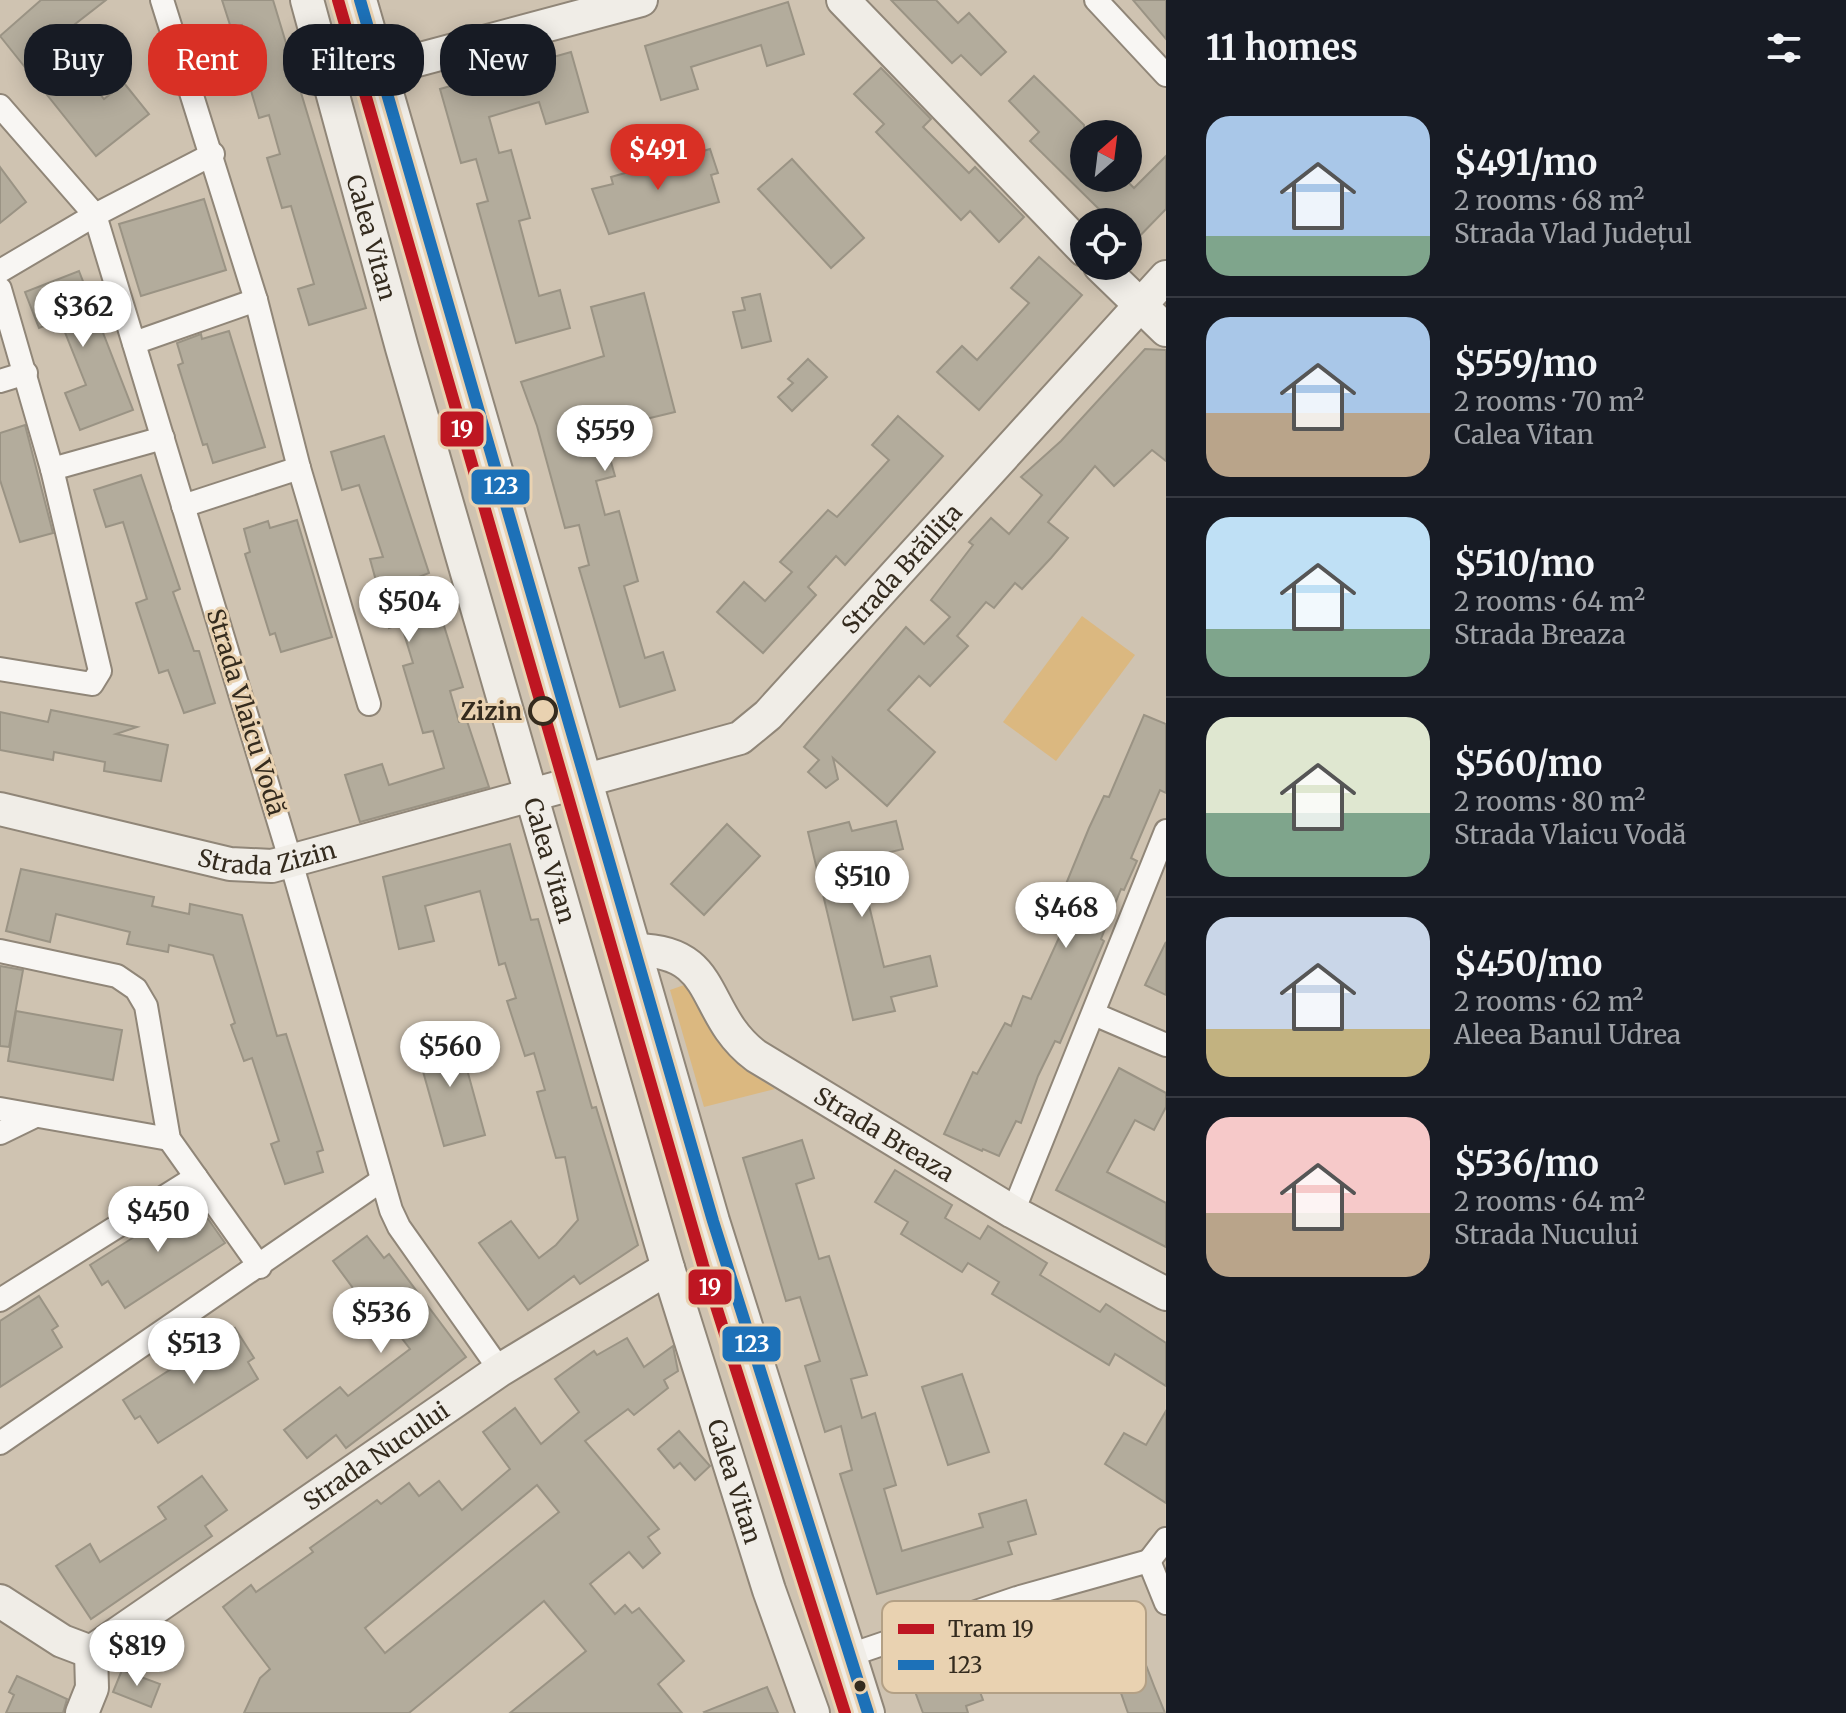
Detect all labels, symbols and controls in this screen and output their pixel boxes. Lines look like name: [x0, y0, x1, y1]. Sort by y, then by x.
chip: Buy: [24, 24, 132, 96]
chip: Rent: [148, 24, 267, 96]
chip: Filters: [283, 24, 424, 96]
chip: New: [440, 24, 556, 96]
icon: filters: [1762, 26, 1806, 70]
text: 11 homes: [1206, 27, 1358, 69]
north arrow: [1070, 120, 1142, 192]
map controls: [1070, 120, 1142, 280]
pin: $491: [611, 124, 705, 192]
text: $491: [628, 133, 688, 166]
text: $491/mo: [1454, 142, 1597, 184]
icon: home: [1270, 148, 1366, 244]
street label: Calea Vitan: [340, 171, 404, 304]
text: 2 rooms · 68 m²: [1454, 184, 1644, 217]
button: locate: [1070, 208, 1142, 280]
text: Strada Vlad Județul: [1454, 217, 1692, 250]
pin: $362: [36, 281, 130, 349]
text: $362: [52, 290, 114, 323]
text: $559/mo: [1454, 343, 1597, 385]
icon: home: [1270, 349, 1366, 445]
text: 2 rooms · 70 m²: [1454, 385, 1644, 418]
pin: $559: [558, 405, 652, 473]
line badge: 19: [439, 410, 485, 448]
text: $559: [575, 414, 635, 447]
text: 19: [451, 415, 473, 443]
text: Calea Vitan: [1454, 418, 1594, 451]
line badge: 123: [470, 468, 531, 506]
text: 123: [483, 472, 519, 500]
street label: Strada Brăilița: [834, 497, 968, 640]
text: $510/mo: [1454, 543, 1595, 585]
icon: home: [1270, 549, 1366, 645]
pin: $504: [362, 576, 456, 644]
text: $504: [377, 585, 441, 618]
text: 2 rooms · 64 m²: [1454, 585, 1645, 618]
street label: Strada Vlaicu Vodă: [200, 605, 292, 819]
text: Strada Breaza: [1454, 618, 1626, 651]
place label: Zizin: [461, 696, 522, 727]
marker: Zizin: [529, 697, 557, 725]
text: $560/mo: [1454, 743, 1602, 785]
icon: home: [1270, 749, 1366, 845]
text: 2 rooms · 80 m²: [1454, 785, 1645, 818]
street label: Calea Vitan: [517, 794, 583, 927]
text: Strada Vlaicu Vodă: [1454, 818, 1686, 851]
street label: Strada Zizin: [195, 834, 339, 881]
pin: $510: [815, 851, 909, 919]
text: $510: [833, 860, 891, 893]
pin: $468: [1019, 882, 1113, 950]
text: $468: [1033, 891, 1099, 924]
text: $450/mo: [1454, 943, 1602, 985]
icon: home: [1270, 949, 1366, 1045]
text: 2 rooms · 62 m²: [1454, 985, 1643, 1018]
text: Aleea Banul Udrea: [1454, 1018, 1681, 1051]
pin: $560: [403, 1021, 497, 1089]
text: $560: [418, 1030, 482, 1063]
street label: Strada Breaza: [809, 1080, 960, 1188]
text: $536/mo: [1454, 1143, 1599, 1185]
icon: home: [1270, 1149, 1366, 1245]
text: 2 rooms · 64 m²: [1454, 1185, 1645, 1218]
pin: $450: [111, 1186, 205, 1254]
text: $450: [126, 1195, 190, 1228]
text: Strada Nucului: [1454, 1218, 1639, 1251]
line badge: 19: [687, 1268, 733, 1306]
text: 19: [699, 1273, 721, 1301]
pin: $536: [334, 1287, 428, 1355]
text: $536: [351, 1296, 411, 1329]
pin: $513: [147, 1318, 241, 1386]
line badge: 123: [721, 1325, 782, 1363]
text: $513: [166, 1327, 222, 1360]
text: 123: [734, 1330, 770, 1358]
street label: Strada Nucului: [297, 1394, 455, 1517]
street label: Calea Vitan: [701, 1415, 769, 1548]
legend: [882, 1601, 1146, 1693]
text: Tram 19: [948, 1615, 1034, 1643]
pin: $819: [90, 1620, 184, 1688]
text: $819: [107, 1629, 167, 1662]
text: 123: [948, 1651, 983, 1679]
unlabelled marker: [852, 1678, 868, 1694]

